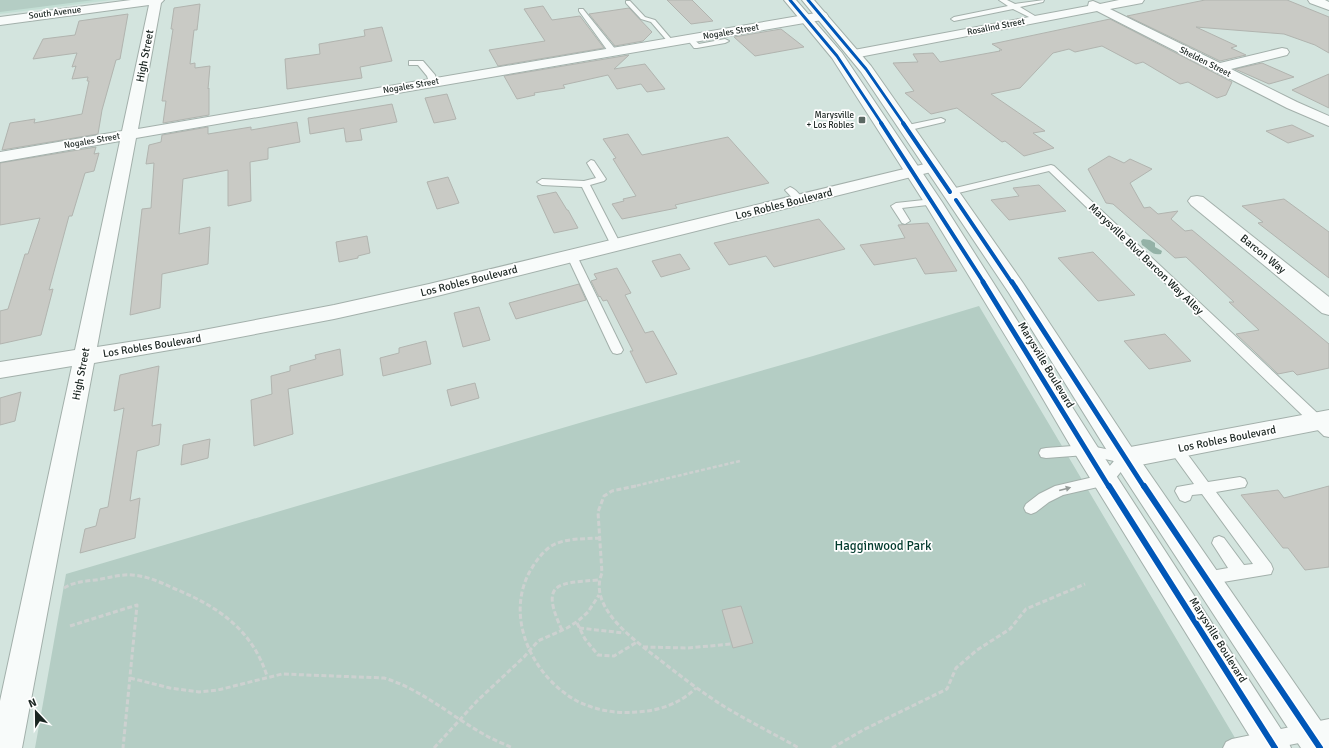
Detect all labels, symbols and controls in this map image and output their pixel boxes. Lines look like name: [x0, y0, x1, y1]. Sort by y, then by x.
street label: South Avenue: [28, 4, 82, 22]
street label: Rosalind Street: [966, 16, 1026, 38]
street label: Nogales Street: [702, 22, 760, 42]
street label: High Street: [134, 28, 156, 83]
street label: Shelden Street: [1177, 44, 1233, 80]
street label: Nogales Street: [382, 76, 440, 96]
place label: Marysville + Los Robles: [806, 110, 854, 131]
marker: Marysville + Los Robles: [857, 115, 867, 125]
street label: Nogales Street: [63, 131, 121, 151]
street label: Los Robles Boulevard: [734, 186, 834, 222]
street label: Marysville Blvd Barcon Way Alley: [1086, 201, 1207, 318]
street label: Barcon Way: [1238, 232, 1289, 277]
street label: Los Robles Boulevard: [419, 263, 519, 299]
street label: Marysville Boulevard: [1015, 320, 1077, 410]
street label: Los Robles Boulevard: [102, 332, 202, 360]
street label: High Street: [70, 346, 92, 401]
street label: Los Robles Boulevard: [1177, 423, 1277, 455]
one-way arrow: [1058, 486, 1071, 492]
park label: Hagginwood Park: [835, 538, 932, 554]
street label: Marysville Boulevard: [1187, 595, 1250, 685]
north arrow: [16, 692, 56, 732]
text: N: [26, 696, 38, 711]

